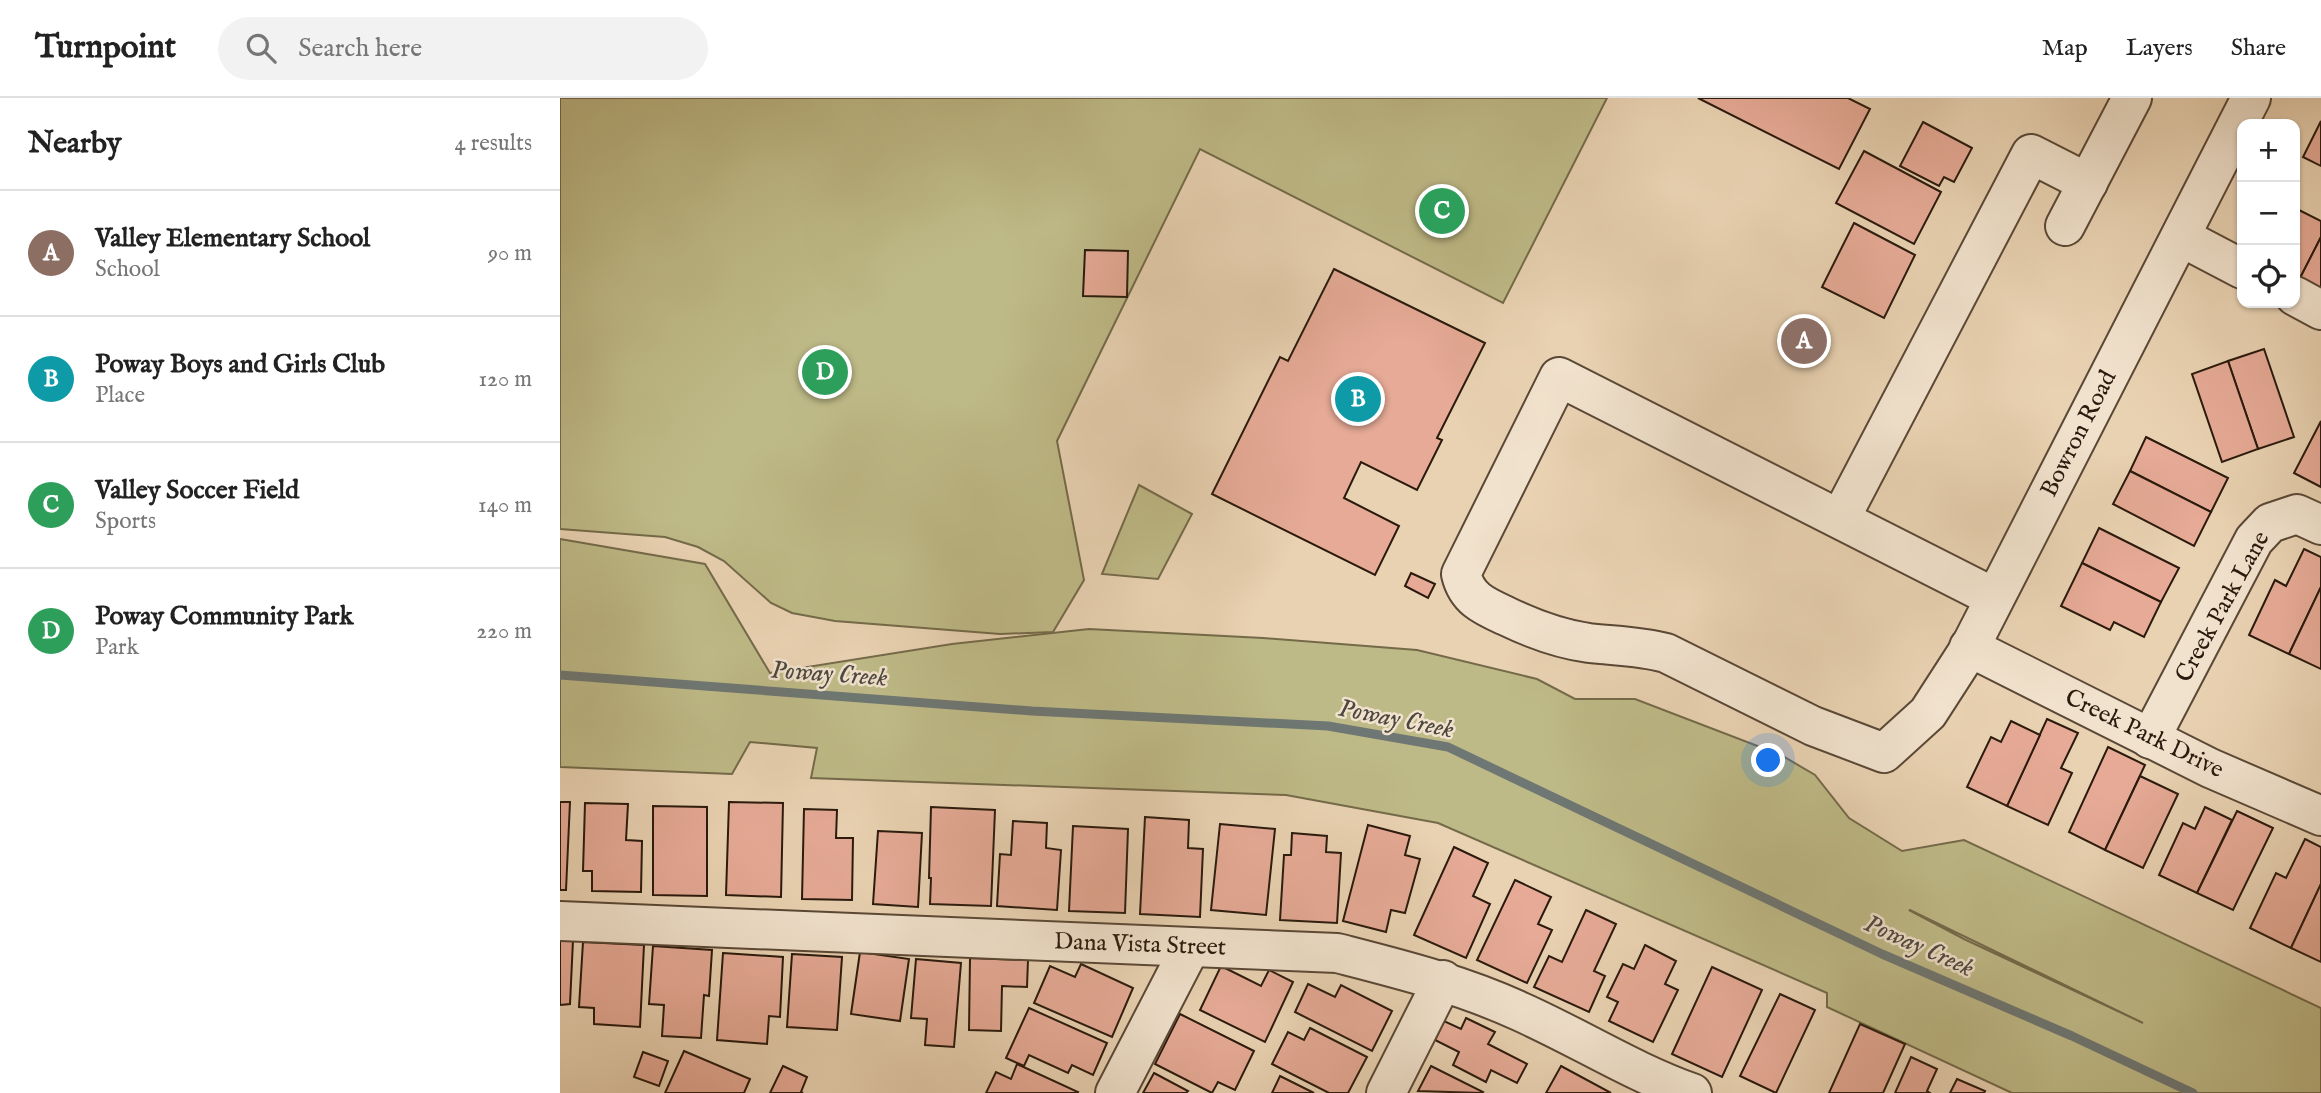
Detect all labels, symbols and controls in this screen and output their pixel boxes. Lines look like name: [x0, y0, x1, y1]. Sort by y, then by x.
search box: [218, 17, 708, 80]
text: Turnpoint: [35, 27, 176, 69]
icon: search: [242, 29, 280, 67]
text: Search here: [298, 32, 422, 65]
text: Map: [2042, 33, 2088, 64]
text: Layers: [2126, 33, 2193, 64]
text: Share: [2231, 33, 2286, 64]
map controls: [2237, 119, 2300, 308]
button: +: [2237, 119, 2300, 182]
text: Nearby: [28, 125, 121, 163]
text: 4 results: [454, 129, 532, 158]
button: −: [2237, 182, 2300, 245]
pin: C: [1419, 185, 1465, 237]
text: Valley Elementary School: [95, 222, 370, 255]
text: A: [43, 239, 59, 268]
text: 90 m: [488, 239, 532, 268]
button: locate: [2237, 245, 2300, 308]
text: School: [95, 255, 160, 284]
pin: A: [1781, 315, 1827, 367]
pin: D: [802, 346, 848, 398]
text: Poway Boys and Girls Club: [95, 348, 385, 381]
text: B: [43, 365, 59, 394]
text: 120 m: [479, 365, 532, 394]
street label: Bowron Road: [2034, 365, 2124, 503]
pin: B: [1335, 373, 1381, 425]
text: Place: [95, 381, 145, 410]
text: Valley Soccer Field: [95, 474, 299, 507]
text: C: [43, 491, 59, 520]
text: 140 m: [478, 491, 532, 520]
text: Sports: [95, 507, 156, 536]
street label: Creek Park Lane: [2169, 526, 2277, 688]
text: Poway Community Park: [95, 600, 353, 633]
text: D: [42, 617, 60, 646]
text: 220 m: [476, 617, 532, 646]
text: Park: [95, 633, 139, 662]
water label: Poway Creek: [769, 653, 889, 695]
street label: Creek Park Drive: [2060, 682, 2228, 786]
water label: Poway Creek: [1335, 692, 1457, 746]
your location: [1751, 743, 1785, 777]
water label: Poway Creek: [1859, 907, 1980, 985]
street label: Dana Vista Street: [1053, 927, 1227, 963]

